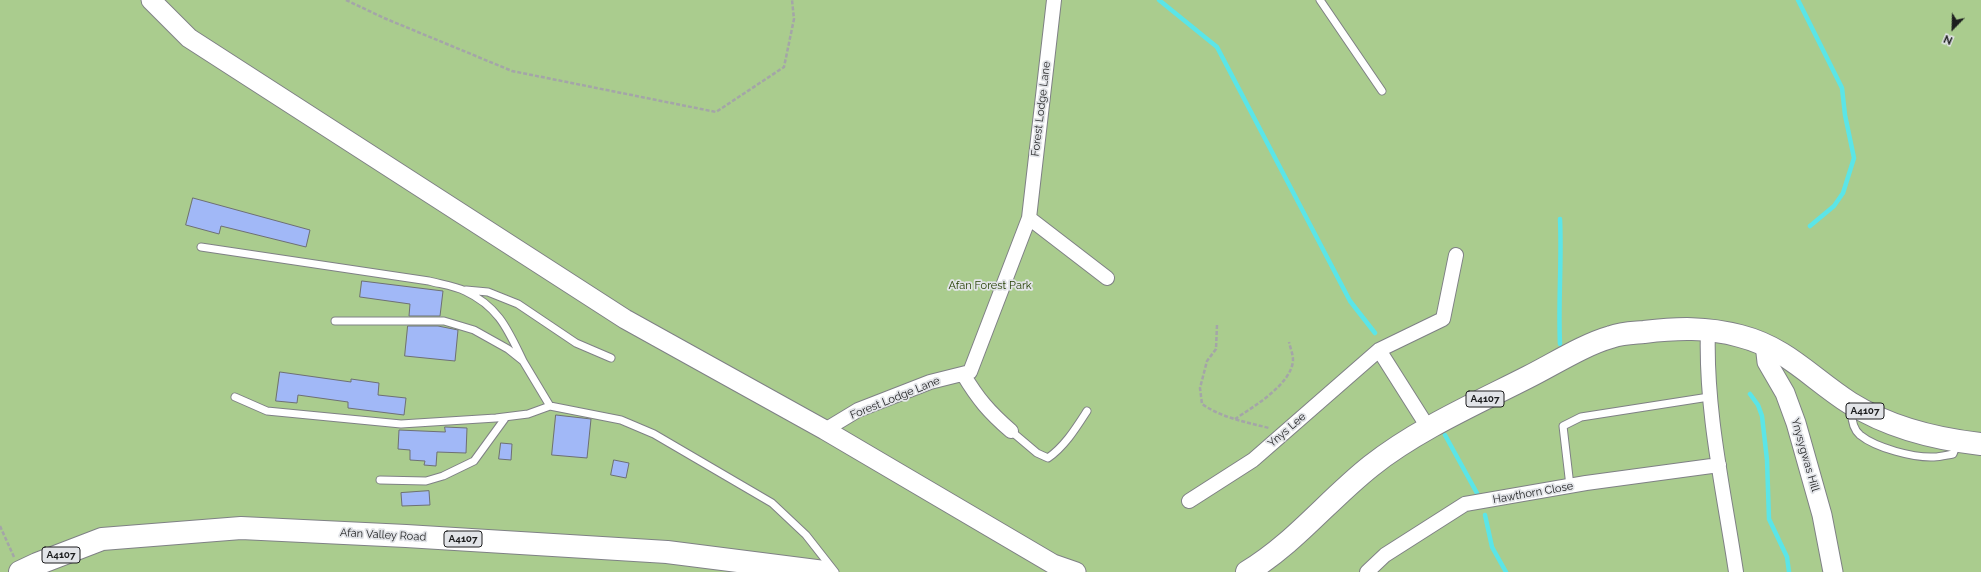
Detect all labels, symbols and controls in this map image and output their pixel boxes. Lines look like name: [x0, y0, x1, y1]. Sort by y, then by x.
north arrow: [1933, 8, 1973, 48]
text: N: [1942, 32, 1955, 47]
street label: Forest Lodge Lane: [1029, 61, 1053, 157]
park label: Afan Forest Park: [948, 279, 1032, 293]
street label: Forest Lodge Lane: [848, 374, 942, 422]
road number: A4107: [1466, 391, 1504, 407]
road number: A4107: [1846, 403, 1884, 419]
street label: Ynys Lee: [1265, 410, 1309, 450]
street label: Ynysygwas Hill: [1788, 417, 1822, 493]
street label: Hawthorn Close: [1492, 479, 1574, 507]
street label: Afan Valley Road: [340, 526, 426, 544]
road number: A4107: [444, 531, 482, 547]
road number: A4107: [42, 547, 80, 563]

